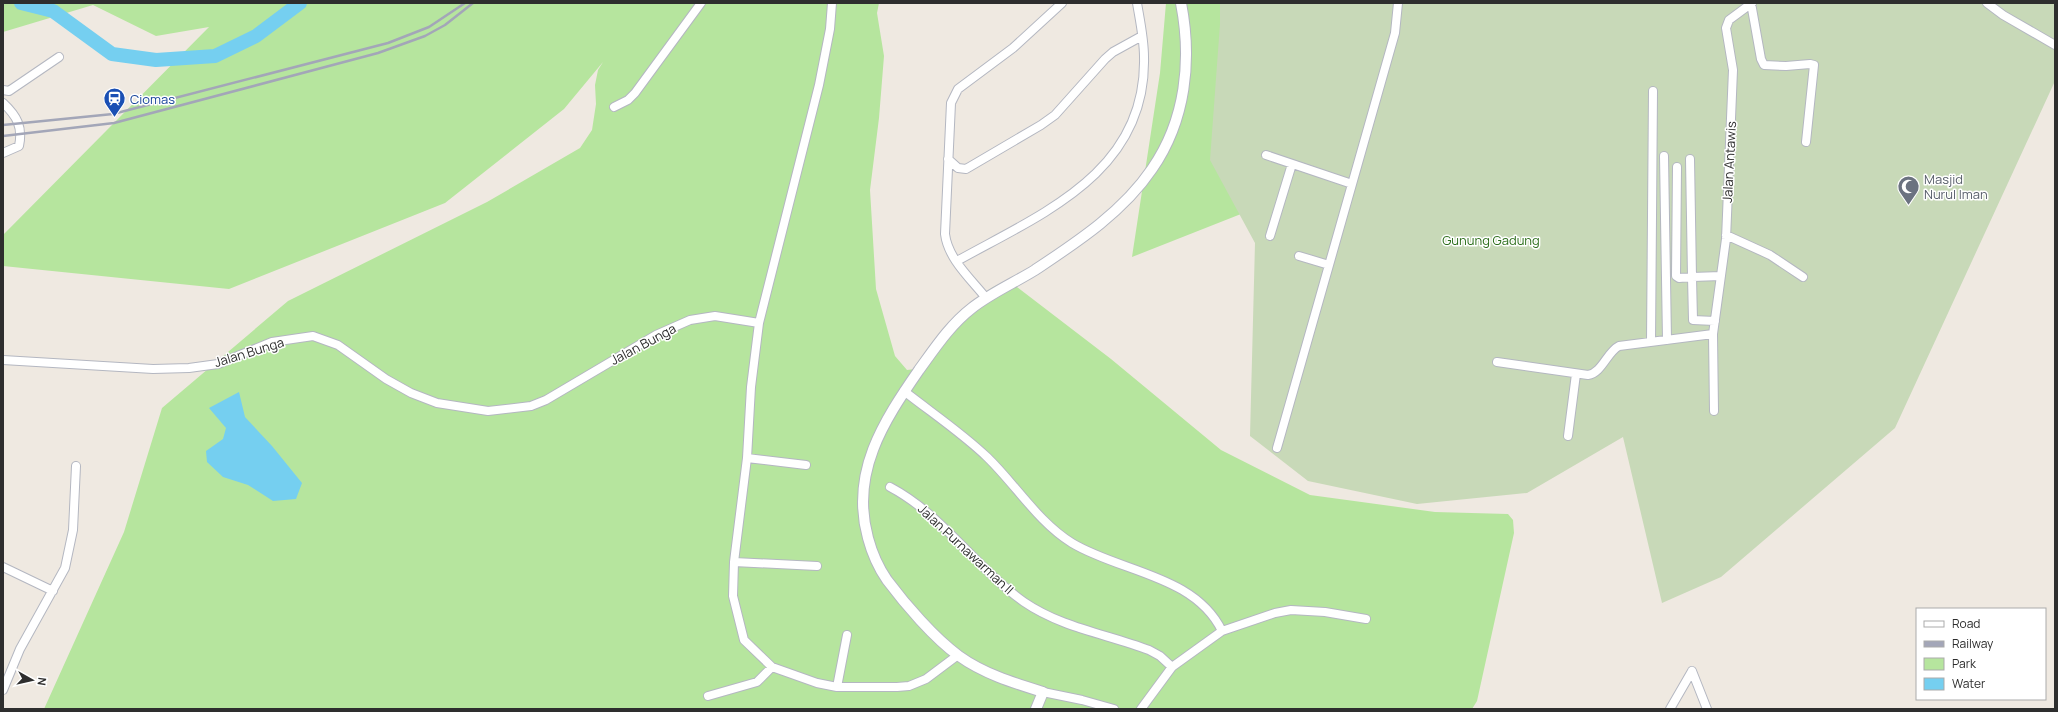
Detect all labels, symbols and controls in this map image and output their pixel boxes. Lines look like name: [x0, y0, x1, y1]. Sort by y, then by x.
station icon: Ciomas: [101, 86, 127, 119]
place label: Ciomas: [130, 90, 175, 108]
street label: Jalan Antawis: [1718, 121, 1740, 203]
place label: Masjid Nurul Iman: [1924, 170, 1988, 203]
mosque icon: Masjid Nurul Iman: [1895, 173, 1921, 206]
park label: Gunung Gadung: [1442, 231, 1540, 249]
street label: Jalan Bunga: [607, 319, 679, 369]
street label: Jalan Bunga: [212, 333, 286, 371]
street label: Jalan Purnawarman II: [914, 500, 1018, 598]
legend: [1916, 608, 2046, 700]
text: Road: [1952, 615, 1980, 632]
text: Railway: [1952, 635, 1994, 652]
text: Park: [1952, 655, 1977, 672]
north arrow: [12, 660, 52, 700]
text: Water: [1952, 675, 1986, 692]
text: N: [34, 677, 50, 687]

